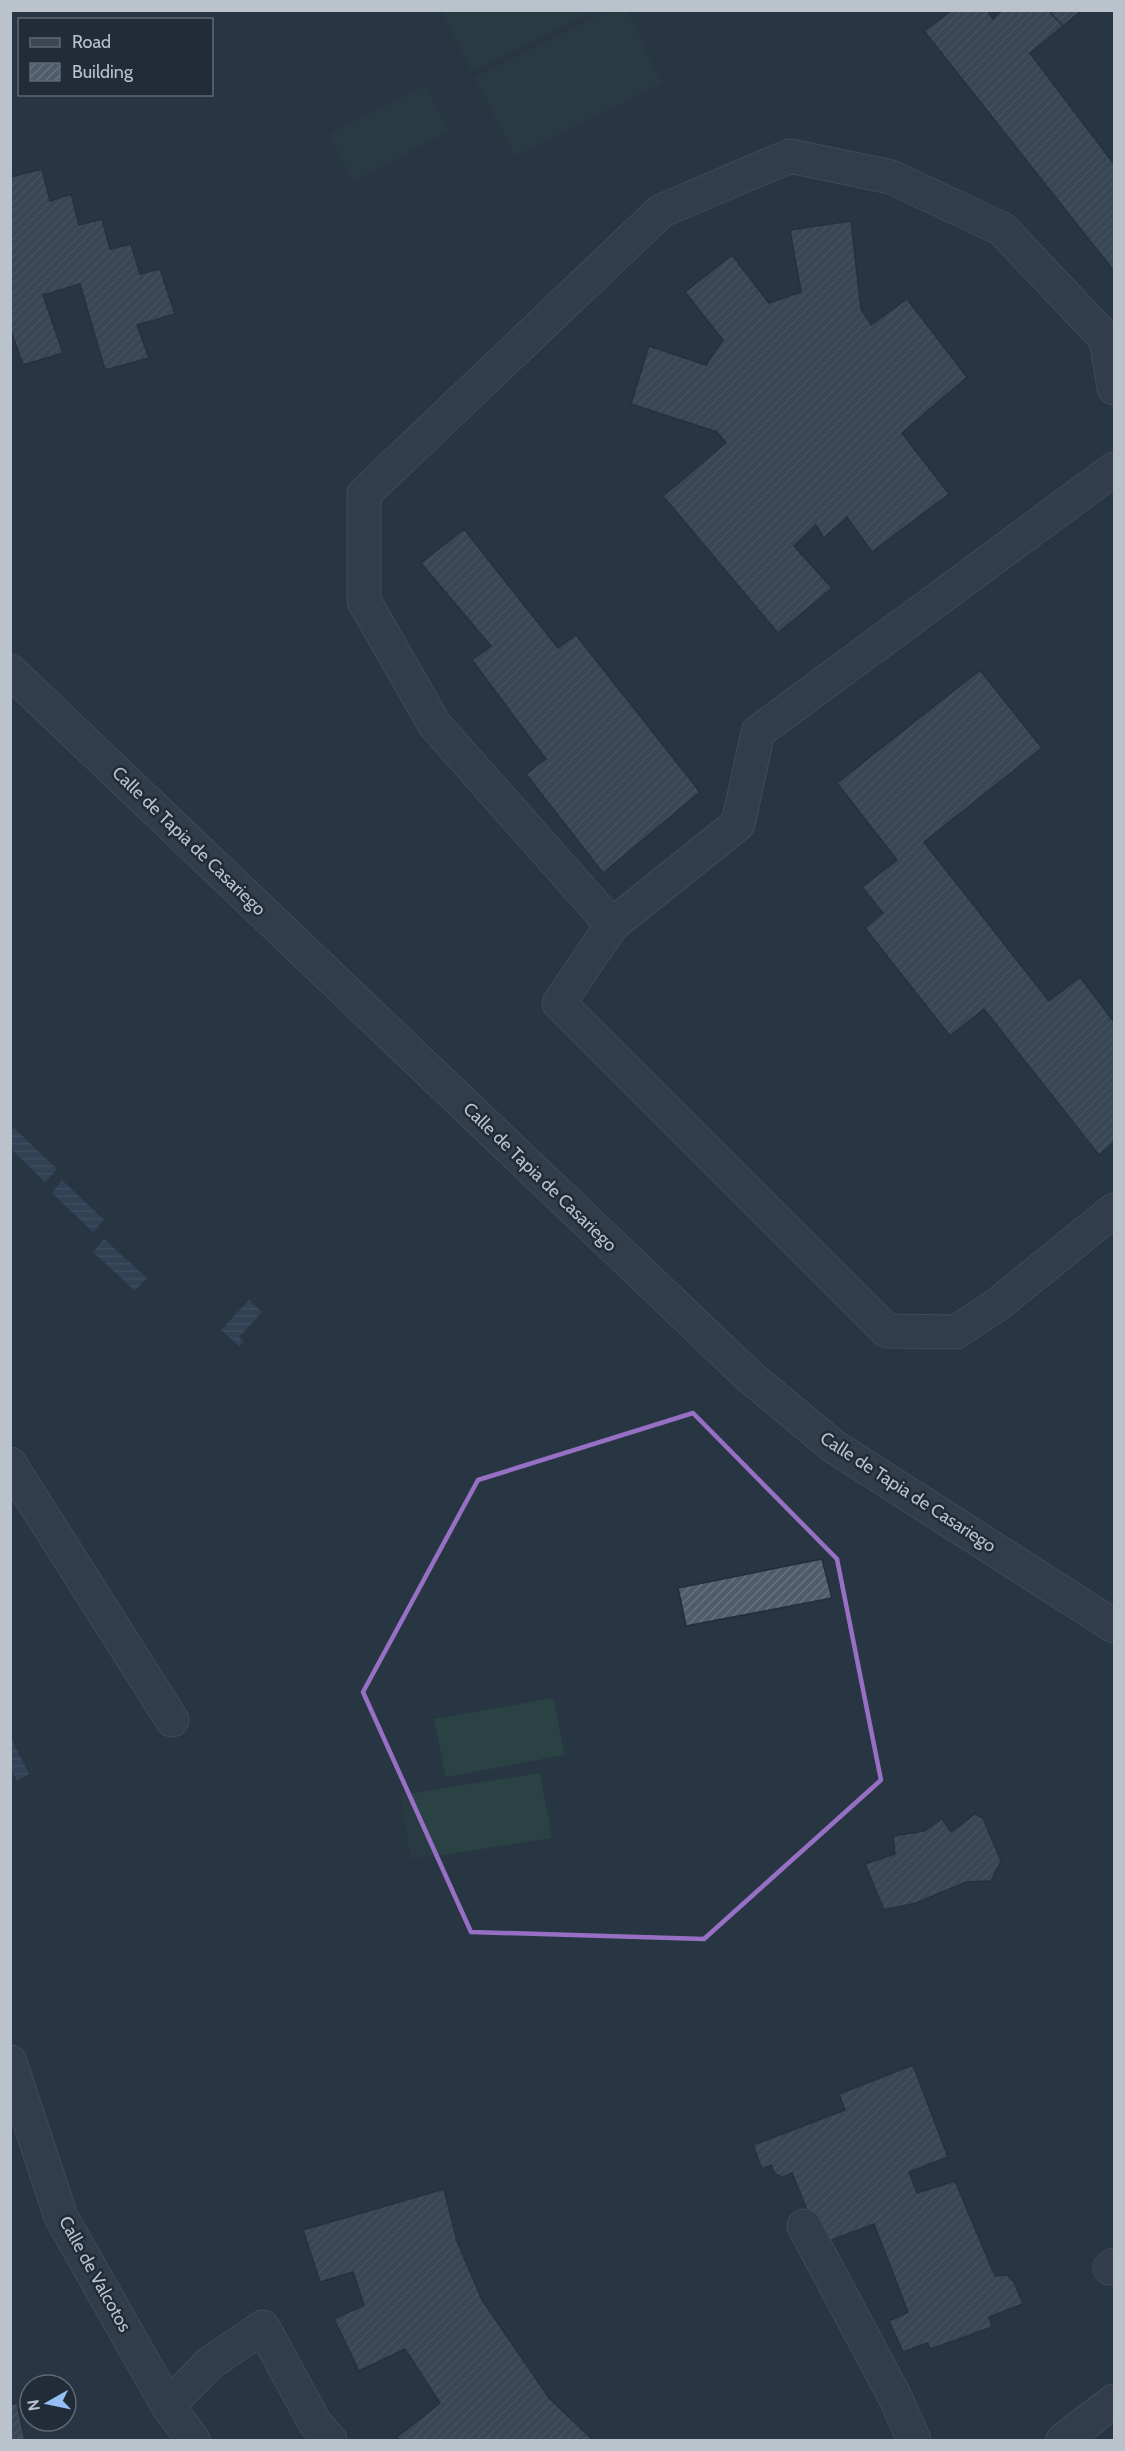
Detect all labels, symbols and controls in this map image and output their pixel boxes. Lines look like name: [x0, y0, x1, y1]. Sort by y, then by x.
legend: [18, 18, 213, 96]
text: Road: [72, 31, 111, 53]
text: Building: [72, 61, 134, 83]
street label: Calle de Tapia de Casariego: [108, 762, 270, 920]
street label: Calle de Tapia de Casariego: [459, 1098, 621, 1256]
street label: Calle de Tapia de Casariego: [816, 1427, 1000, 1557]
street label: Calle de Valcotos: [54, 2212, 136, 2336]
north arrow: [18, 2373, 78, 2433]
text: N: [23, 2398, 44, 2412]

